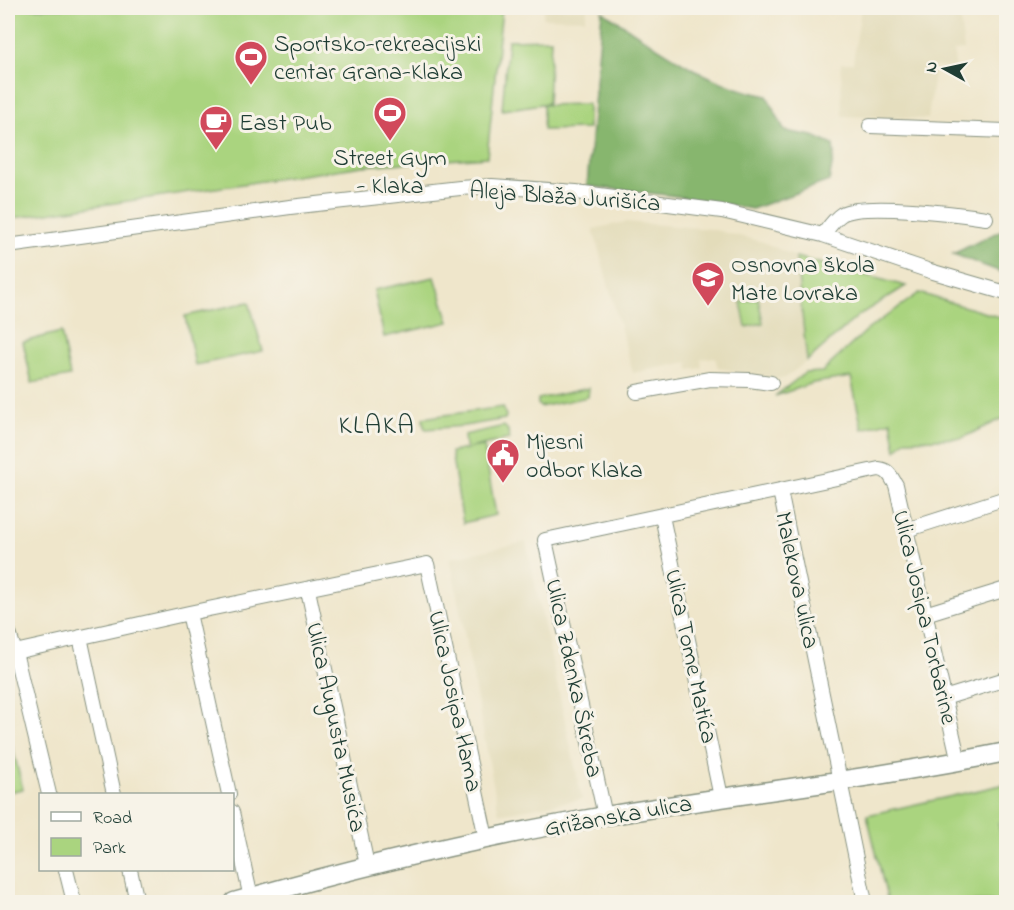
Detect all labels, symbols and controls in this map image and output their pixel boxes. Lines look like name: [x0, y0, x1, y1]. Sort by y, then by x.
place label: Sportsko-rekreacijski centar Grana-Klaka: [274, 28, 481, 91]
sports icon: Sportsko-rekreacijski centar Grana-Klaka: [233, 39, 269, 86]
north arrow: [915, 39, 975, 99]
text: N: [919, 60, 945, 74]
sports icon: Street Gym - Klaka: [372, 95, 408, 142]
cafe icon: East Pub: [198, 104, 234, 151]
place label: East Pub: [239, 107, 332, 142]
place label: Street Gym - Klaka: [333, 142, 447, 205]
street label: Aleja Blaža Jurišića: [468, 174, 661, 223]
place label: Osnovna škola Mate Lovraka: [731, 249, 875, 312]
school or university icon: Osnovna škola Mate Lovraka: [690, 260, 726, 307]
district label: KLAKA: [339, 407, 415, 446]
place label: Mjesni odbor Klaka: [526, 426, 643, 489]
public building icon: Mjesni odbor Klaka: [485, 437, 521, 484]
street label: Ulica Josipa Torbarine: [882, 507, 965, 728]
street label: Malekova ulica: [764, 509, 827, 652]
street label: Ulica Tome Matića: [654, 566, 725, 747]
street label: Ulica Zdenka Škreba: [534, 576, 611, 781]
street label: Ulica Josipa Hama: [417, 608, 490, 795]
street label: Ulica Augusta Musića: [295, 619, 374, 836]
street label: Grižanska ulica: [542, 787, 695, 848]
legend: [39, 793, 234, 871]
text: Road: [93, 806, 132, 832]
text: Park: [93, 836, 126, 862]

